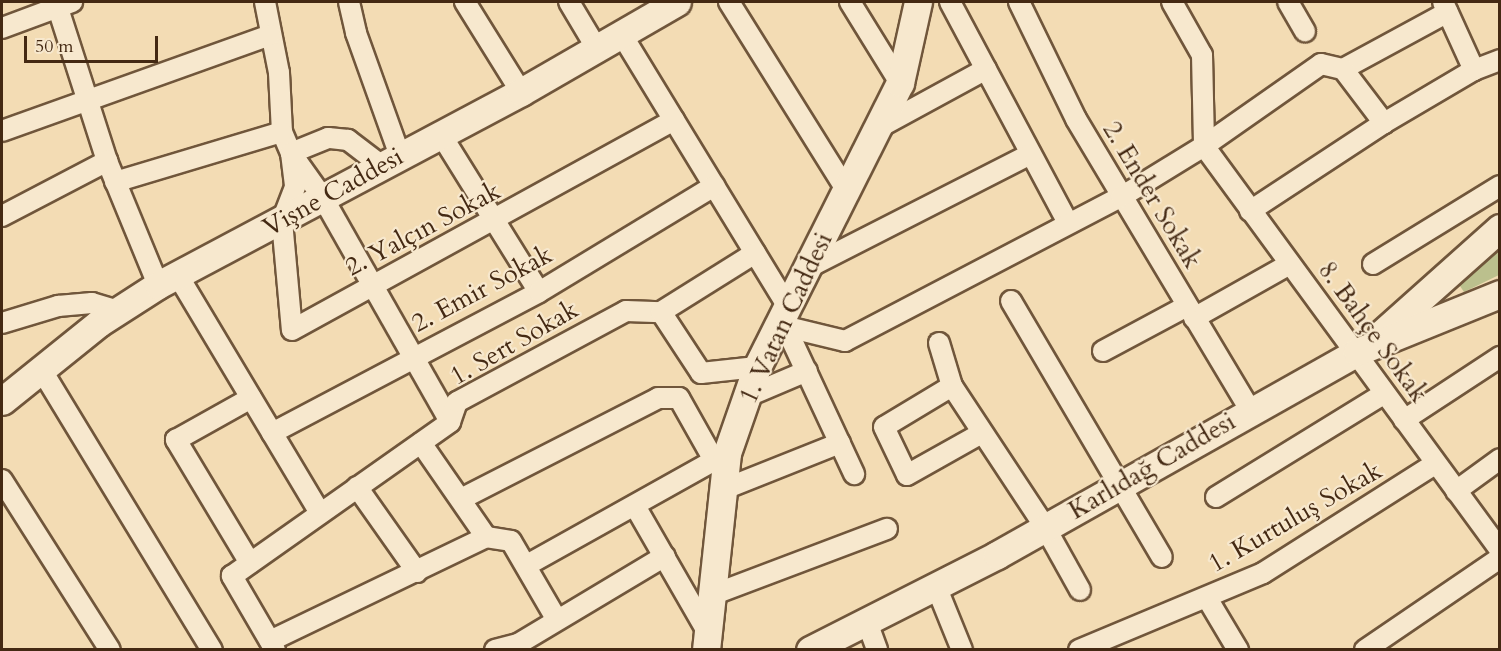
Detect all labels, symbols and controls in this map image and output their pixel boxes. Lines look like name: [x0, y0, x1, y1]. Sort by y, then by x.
scale bar: [27, 24, 160, 62]
text: 50 m: [35, 34, 74, 59]
street label: 2. Ender Sokak: [1096, 116, 1208, 274]
street label: Vişne Caddesi: [258, 141, 408, 243]
street label: 2. Yalçın Sokak: [340, 175, 506, 283]
street label: 1. Vatan Caddesi: [733, 228, 839, 408]
street label: 2. Emir Sokak: [406, 239, 558, 339]
street label: 8. Bahçe Sokak: [1311, 255, 1435, 409]
street label: 1. Sert Sokak: [444, 294, 584, 392]
street label: Karlıdağ Caddesi: [1063, 406, 1241, 526]
street label: 1. Kurtuluş Sokak: [1203, 455, 1387, 579]

